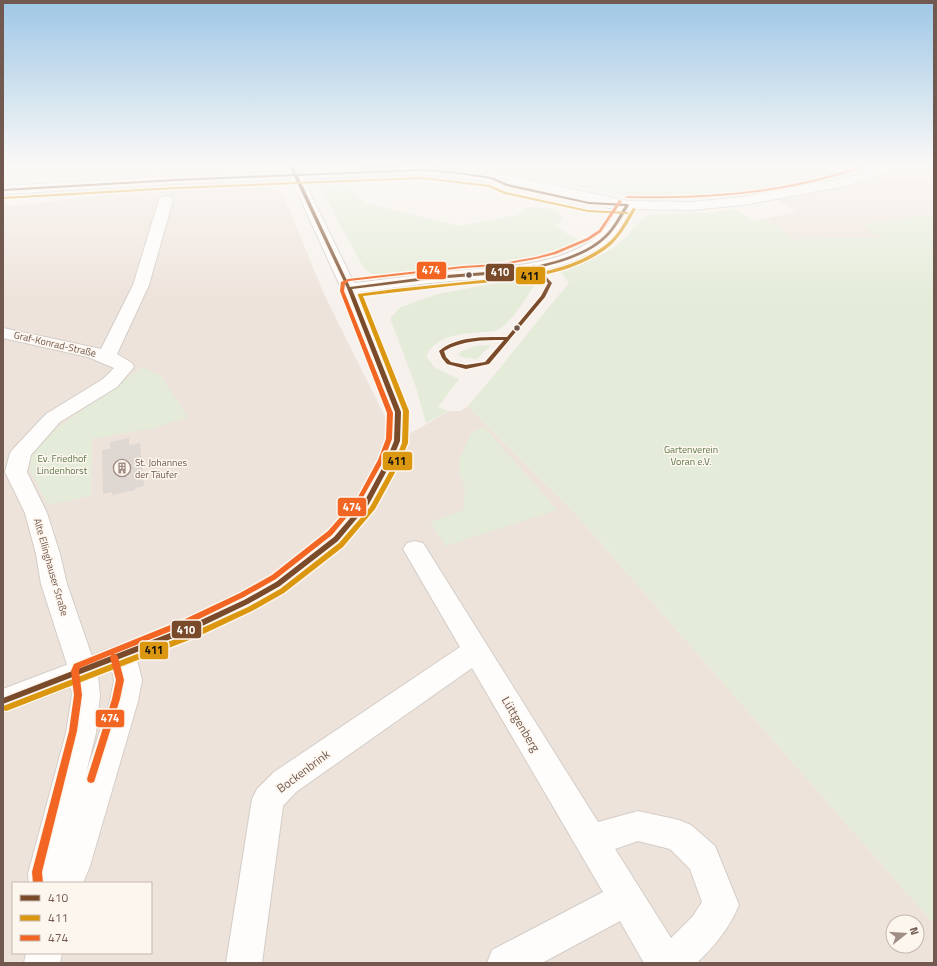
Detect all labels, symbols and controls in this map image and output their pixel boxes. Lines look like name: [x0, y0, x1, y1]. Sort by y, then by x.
line badge: 474: [416, 261, 447, 280]
text: 474: [422, 262, 440, 278]
line badge: 410: [485, 263, 515, 282]
text: 410: [491, 264, 509, 280]
line badge: 411: [515, 266, 546, 285]
text: 411: [521, 268, 539, 284]
unlabelled marker: [464, 270, 474, 280]
unlabelled marker: [512, 323, 522, 333]
street label: Graf-Konrad-Straße: [12, 327, 98, 361]
park label: Gartenverein Voran e.V.: [664, 442, 718, 469]
park label: Ev. Friedhof Lindenhorst: [37, 451, 88, 478]
line badge: 411: [382, 451, 413, 471]
text: 411: [388, 453, 406, 469]
place label: St. Johannes der Täufer: [135, 455, 187, 482]
building icon: St. Johannes der Täufer: [112, 458, 132, 478]
line badge: 474: [337, 497, 367, 517]
text: 474: [343, 499, 361, 515]
street label: Alte Ellinghauser Straße: [30, 516, 72, 618]
line badge: 410: [171, 620, 202, 639]
text: 410: [177, 622, 195, 638]
line badge: 411: [139, 641, 169, 660]
text: 411: [145, 642, 163, 658]
street label: Lüttgenberg: [497, 693, 545, 755]
line badge: 474: [95, 709, 125, 728]
text: 474: [101, 710, 119, 726]
street label: Bockenbrink: [272, 745, 334, 797]
legend: [12, 882, 152, 954]
text: 410: [48, 888, 68, 907]
text: 411: [48, 908, 68, 927]
north arrow: [885, 914, 925, 954]
text: N: [906, 925, 923, 937]
text: 474: [48, 928, 68, 947]

